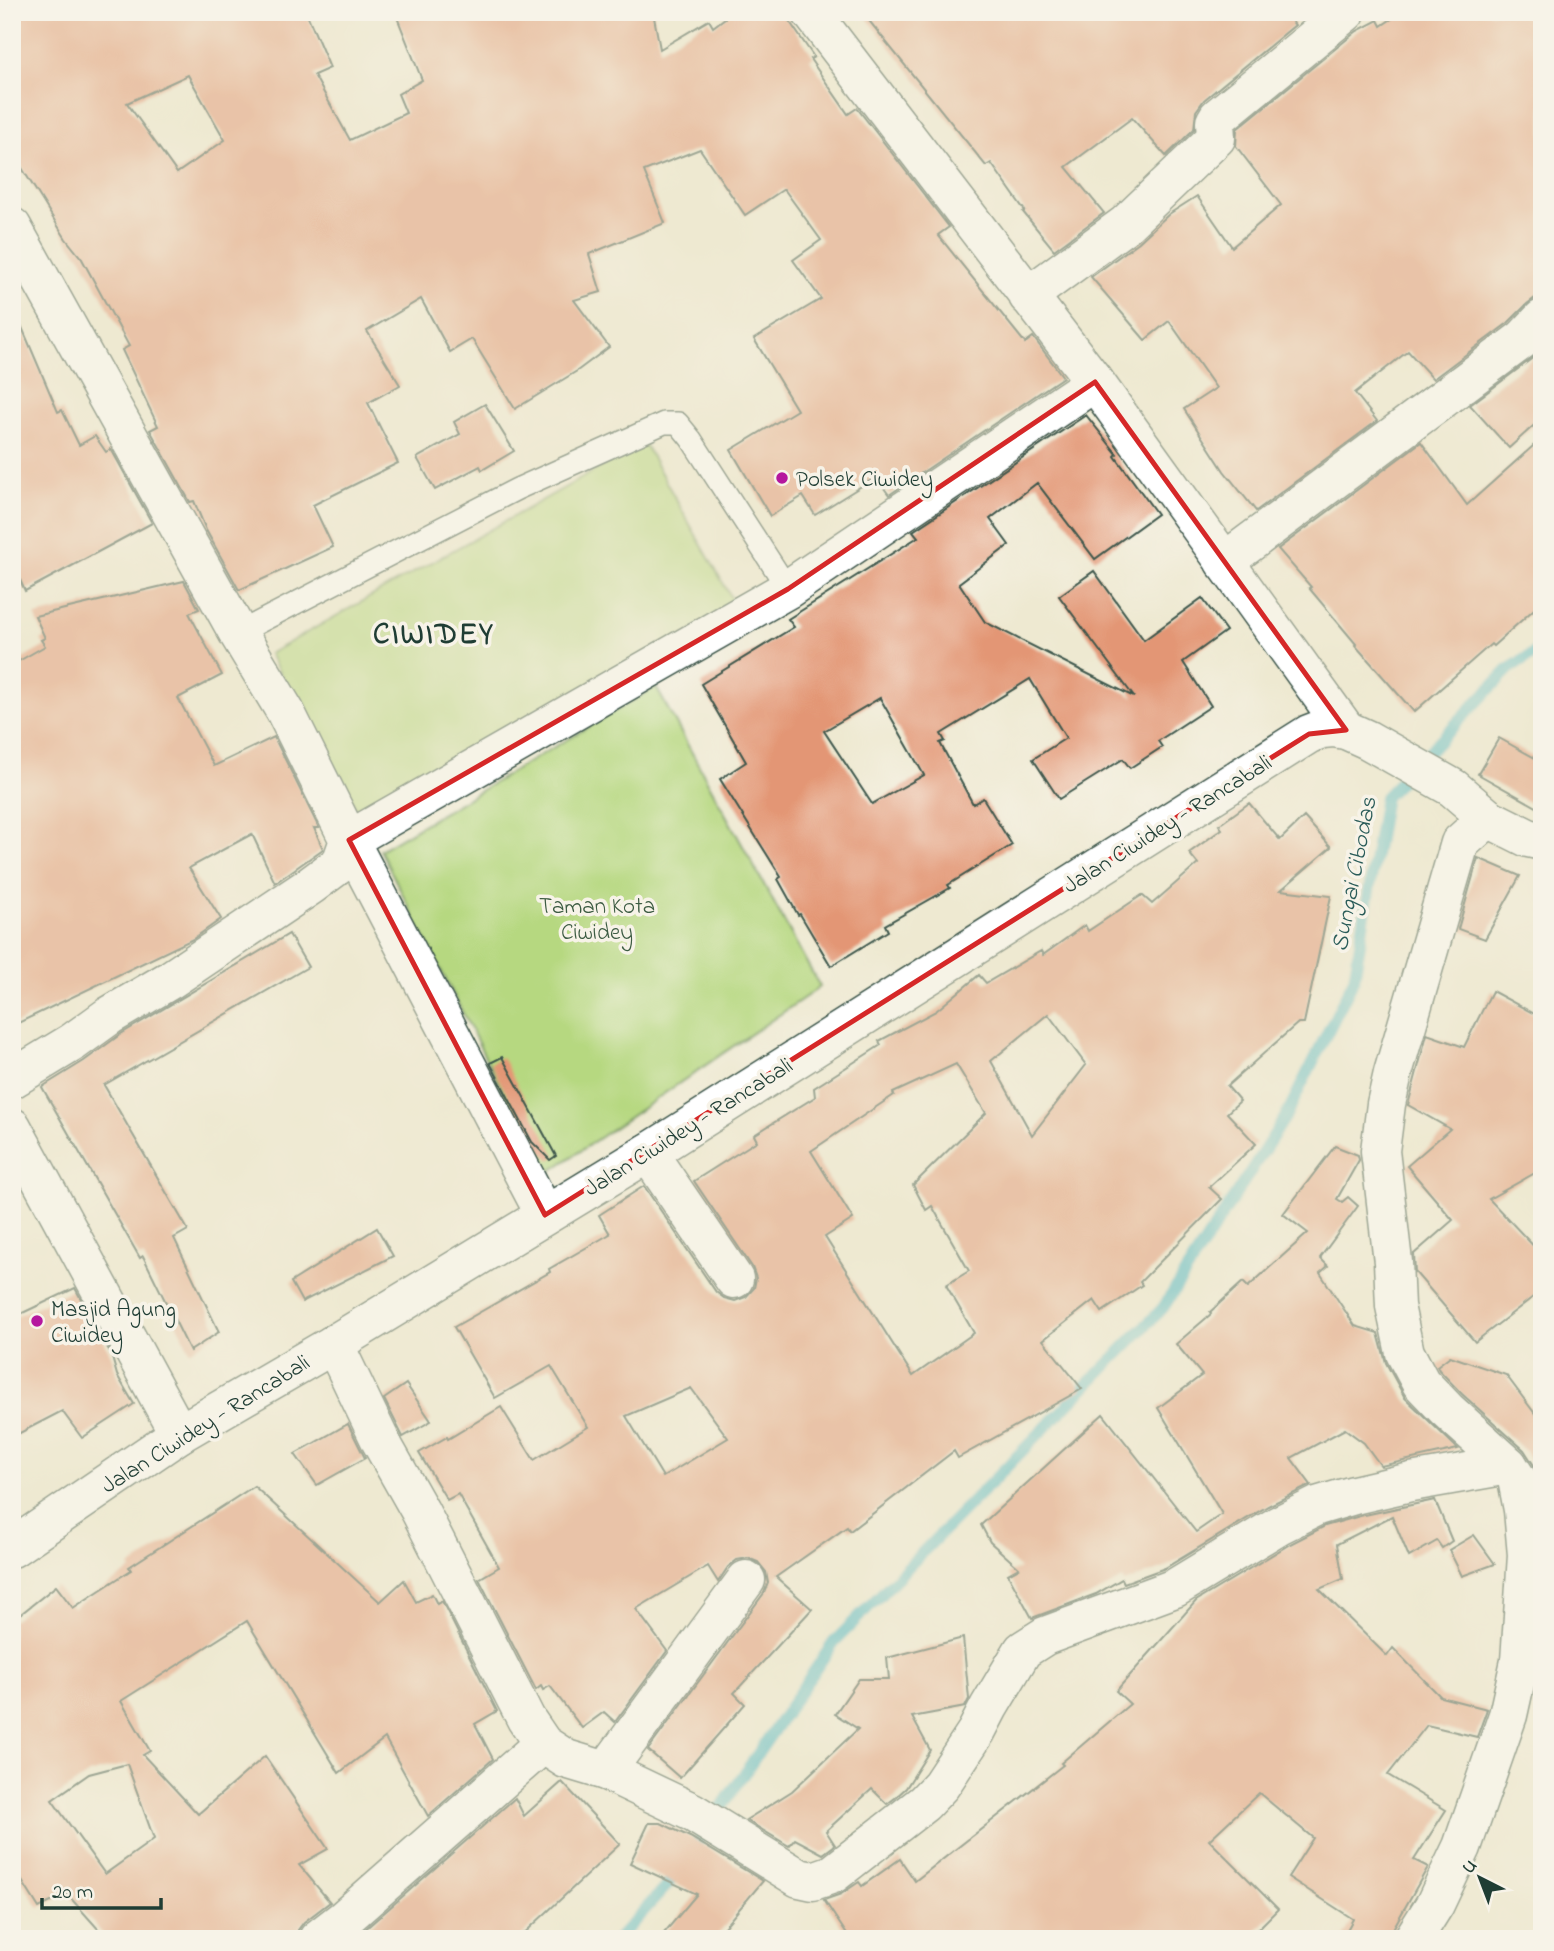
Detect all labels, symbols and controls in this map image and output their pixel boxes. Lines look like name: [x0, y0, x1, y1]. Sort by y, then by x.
place label: Polsek Ciwidey: [796, 464, 933, 499]
marker: Polsek Ciwidey: [774, 470, 790, 486]
district label: CIWIDEY: [373, 614, 495, 658]
street label: Jalan Ciwidey - Rancabali: [1057, 747, 1280, 905]
water label: Sungai Cibodas: [1323, 794, 1388, 955]
park label: Taman Kota Ciwidey: [539, 891, 655, 952]
street label: Jalan Ciwidey - Rancabali: [578, 1050, 801, 1208]
place label: Masjid Agung Ciwidey: [51, 1294, 176, 1355]
marker: Masjid Agung Ciwidey: [29, 1313, 45, 1329]
street label: Jalan Ciwidey - Rancabali: [95, 1347, 318, 1505]
north arrow: [1446, 1842, 1516, 1912]
text: U: [1457, 1853, 1484, 1881]
scale bar: [42, 1867, 161, 1911]
text: 20 m: [52, 1878, 93, 1908]

